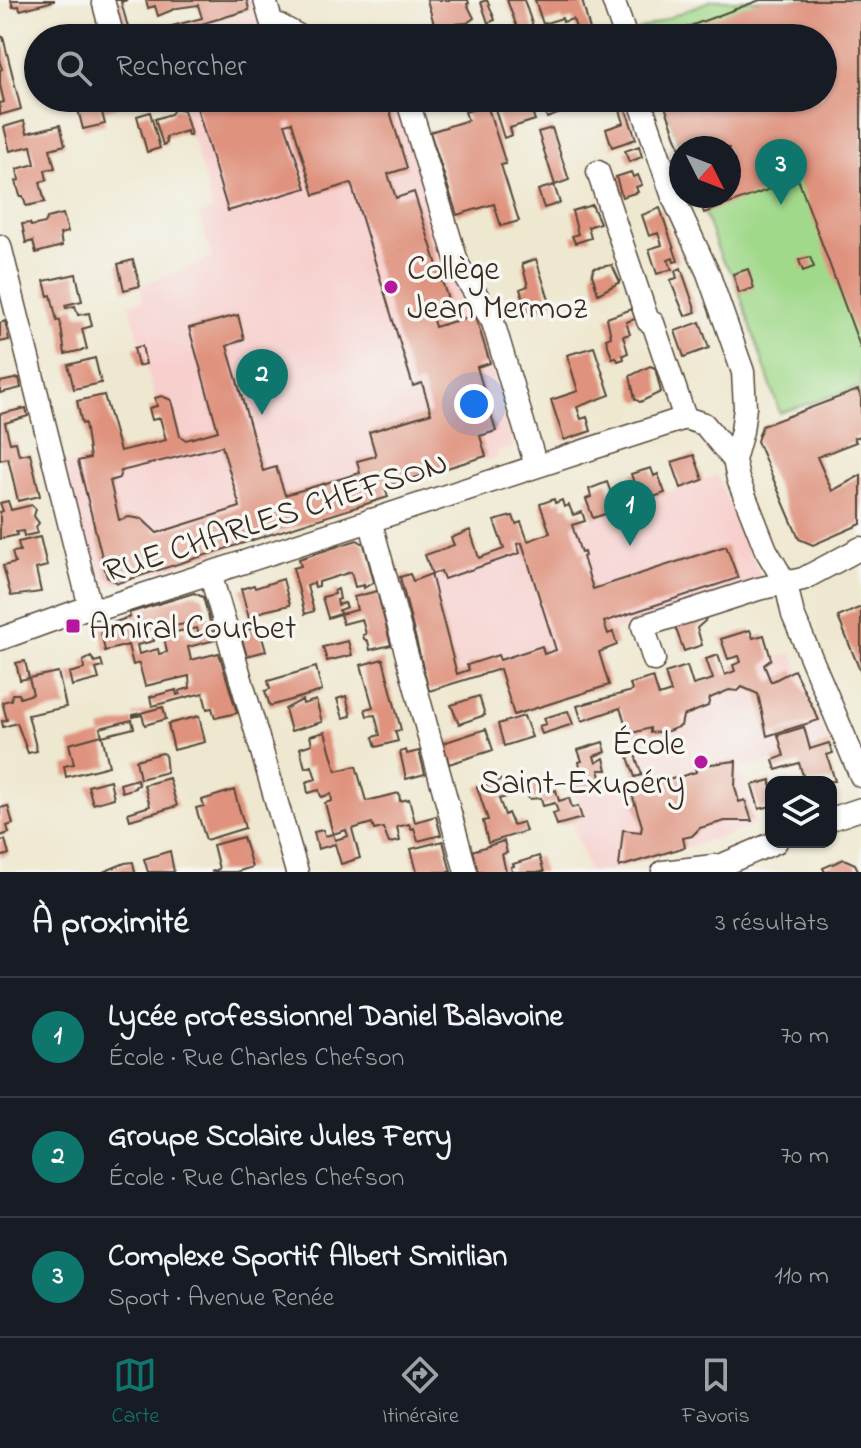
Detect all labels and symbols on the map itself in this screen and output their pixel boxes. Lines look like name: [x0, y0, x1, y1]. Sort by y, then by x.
north arrow: [669, 136, 741, 208]
pin: 3: [755, 139, 807, 205]
place label: Collège Jean Mermoz: [407, 246, 588, 335]
marker: Collège Jean Mermoz: [382, 278, 400, 296]
pin: 2: [236, 349, 288, 415]
your location: [454, 384, 494, 424]
street label: RUE CHARLES CHEFSON: [98, 440, 455, 598]
pin: 1: [604, 480, 656, 546]
place label: Amiral Courbet: [89, 605, 296, 655]
marker: Amiral Courbet: [64, 617, 82, 635]
place label: École Saint-Exupéry: [479, 721, 686, 810]
marker: École Saint-Exupéry: [692, 753, 710, 771]

